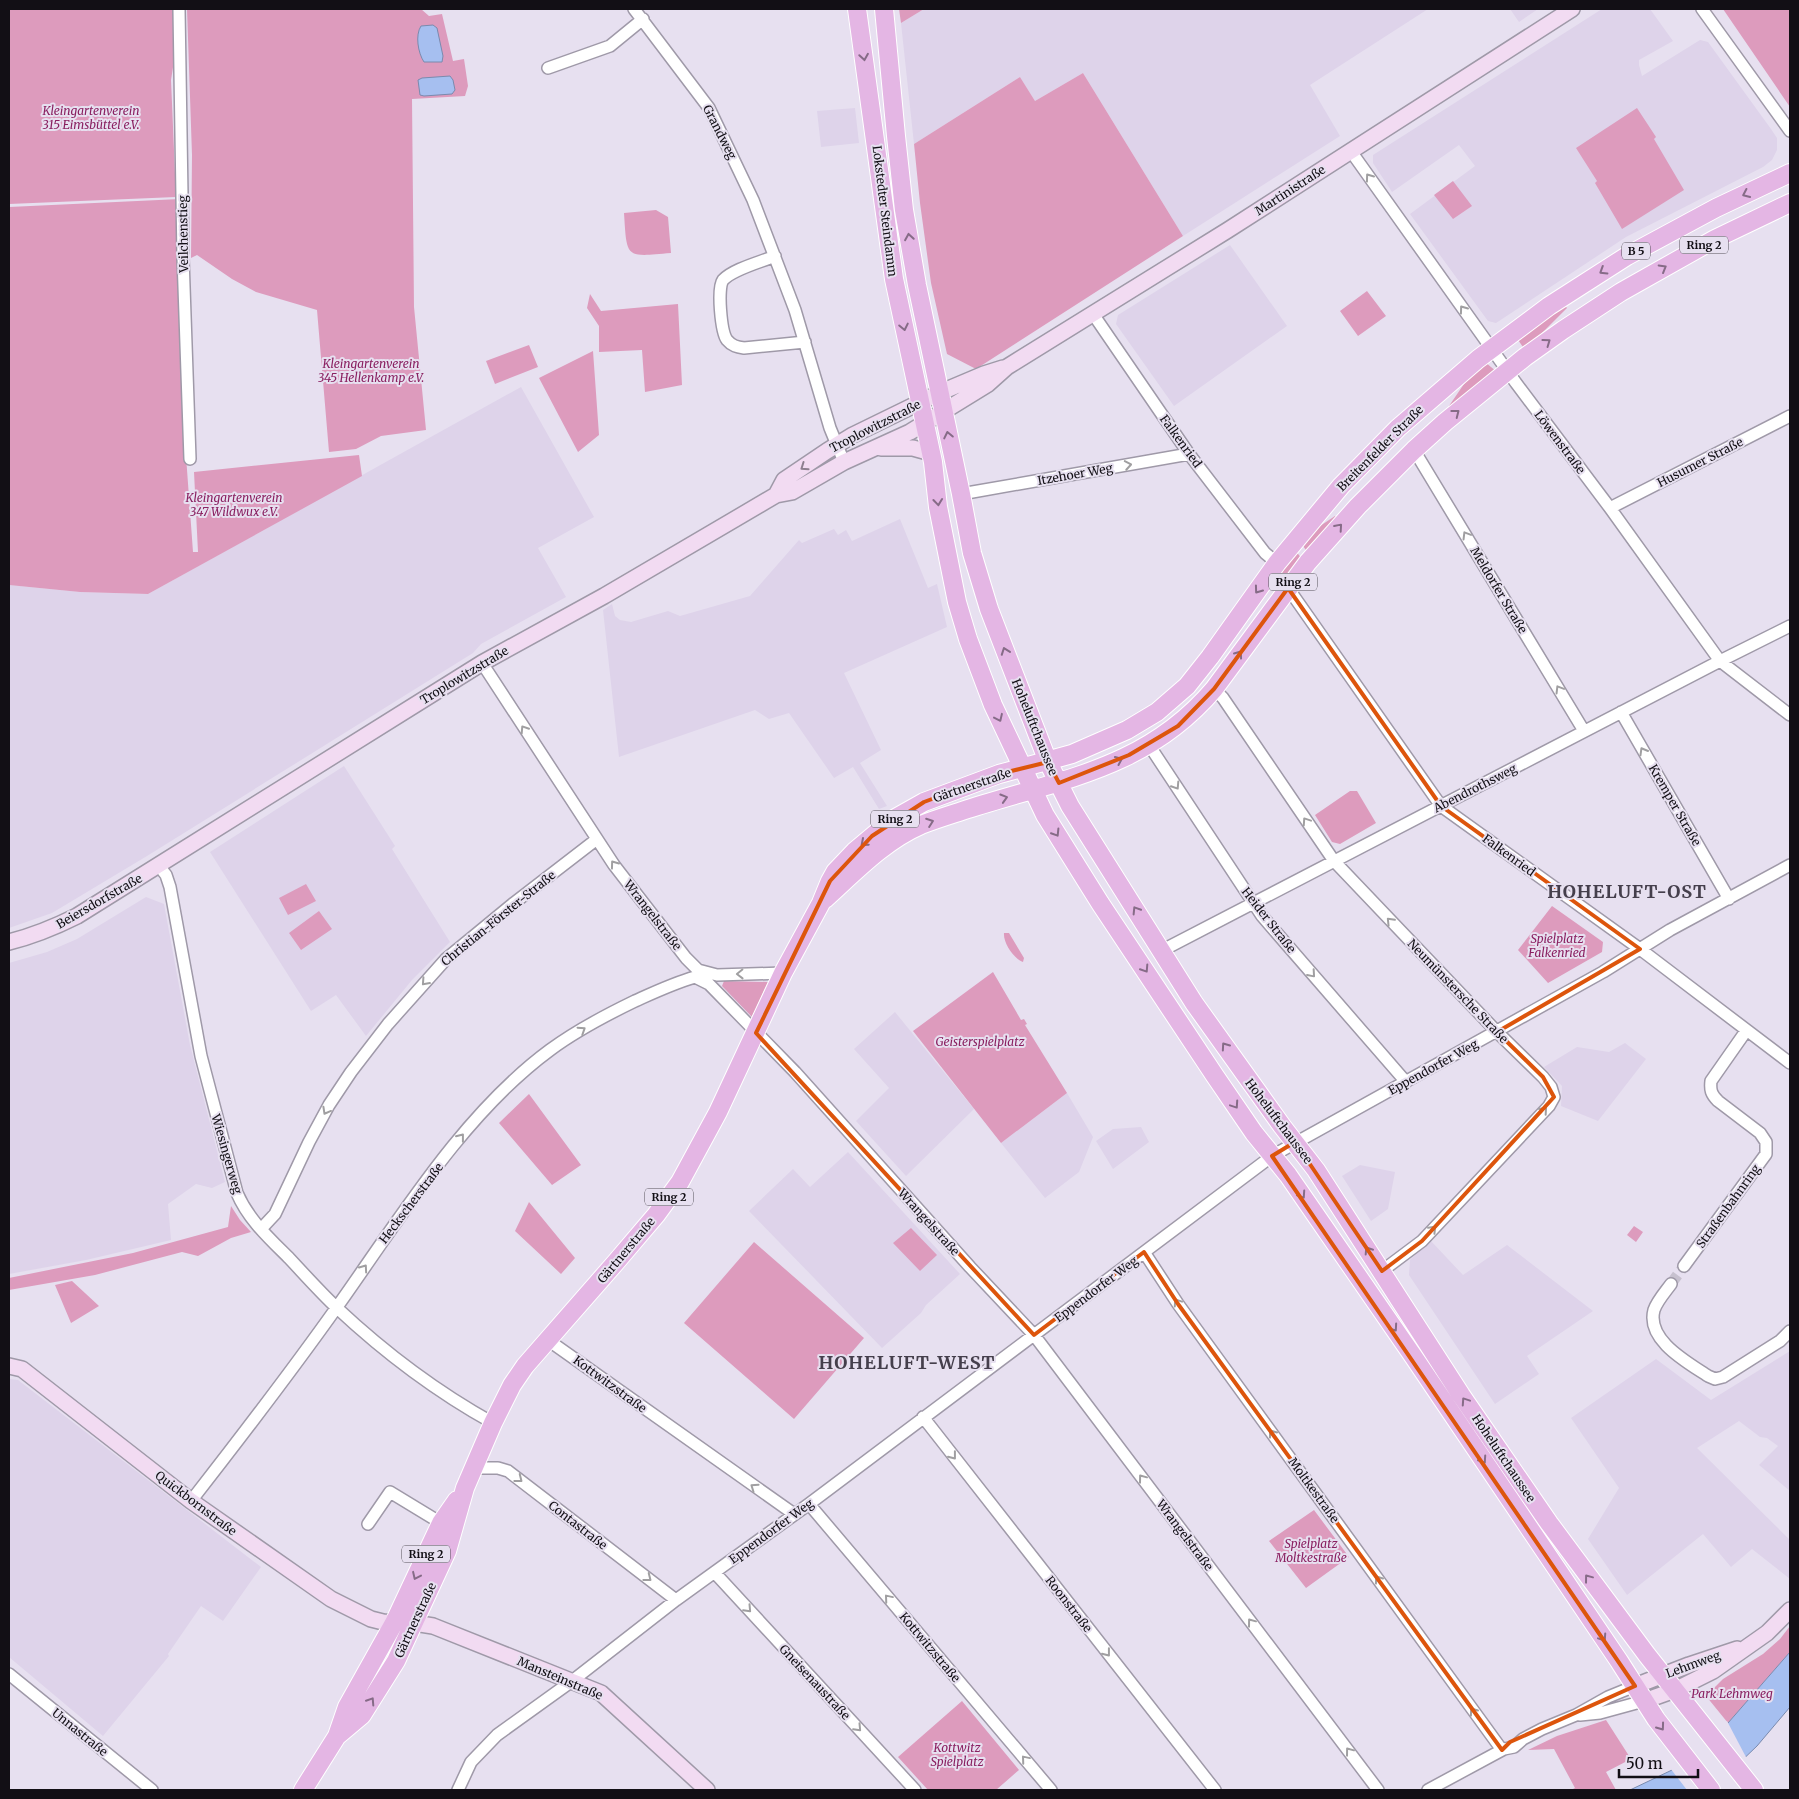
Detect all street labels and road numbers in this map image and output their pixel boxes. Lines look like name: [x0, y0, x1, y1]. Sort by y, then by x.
street label: Grandweg: [700, 102, 740, 162]
street label: Lokstedter Steindamm: [870, 145, 901, 278]
street label: Martinistraße: [1252, 162, 1328, 218]
street label: Veilchenstieg: [175, 195, 191, 274]
road number: Ring 2: [1680, 236, 1728, 254]
road number: B 5: [1622, 242, 1650, 260]
street label: Troplowitzstraße: [827, 397, 923, 455]
street label: Breitenfelder Straße: [1334, 402, 1426, 494]
street label: Löwenstraße: [1531, 407, 1589, 477]
street label: Falkenried: [1157, 412, 1205, 470]
street label: Husumer Straße: [1655, 434, 1745, 490]
street label: Itzehoer Weg: [1036, 460, 1115, 488]
street label: Meldorfer Straße: [1467, 544, 1531, 636]
road number: Ring 2: [1269, 574, 1317, 590]
street label: Troplowitzstraße: [417, 643, 511, 707]
street label: Hoheluftchaussee: [1009, 677, 1061, 777]
street label: Abendrothsweg: [1430, 760, 1520, 816]
street label: Kremper Straße: [1646, 762, 1704, 848]
street label: Gärtnerstraße: [931, 765, 1013, 805]
road number: Ring 2: [871, 811, 919, 828]
street label: Falkenried: [1480, 831, 1538, 879]
street label: Christian-Förster-Straße: [438, 867, 558, 969]
street label: Beiersdorfstraße: [53, 870, 145, 932]
street label: Wrangelstraße: [620, 876, 685, 953]
street label: Heider Straße: [1239, 884, 1299, 956]
street label: Neumünstersche Straße: [1405, 936, 1511, 1046]
street label: Eppendorfer Weg: [1385, 1036, 1481, 1098]
street label: Hoheluftchaussee: [1242, 1075, 1316, 1167]
street label: Wiesingerweg: [208, 1111, 246, 1196]
street label: Heckscherstraße: [376, 1160, 446, 1246]
street label: Straßenbahnring: [1693, 1161, 1764, 1251]
street label: Wrangelstraße: [894, 1185, 963, 1259]
road number: Ring 2: [645, 1188, 693, 1206]
street label: Gärtnerstraße: [594, 1214, 658, 1286]
street label: Eppendorfer Weg: [1051, 1252, 1141, 1325]
street label: Kottwitzstraße: [570, 1352, 650, 1416]
street label: Hoheluftchaussee: [1469, 1411, 1539, 1505]
street label: Moltkestraße: [1285, 1454, 1343, 1526]
street label: Quickbornstraße: [152, 1468, 240, 1538]
street label: Eppendorfer Weg: [726, 1495, 817, 1567]
street label: Wrangelstraße: [1153, 1496, 1217, 1573]
street label: Contastraße: [546, 1497, 610, 1553]
road number: Ring 2: [402, 1546, 450, 1562]
street label: Roonstraße: [1042, 1573, 1096, 1635]
street label: Gärtnerstraße: [391, 1580, 439, 1660]
street label: Kottwitzstraße: [896, 1609, 964, 1685]
street label: Gneisenaustraße: [776, 1641, 854, 1723]
street label: Lehmweg: [1664, 1647, 1723, 1681]
street label: Mansteinstraße: [515, 1653, 605, 1703]
street label: Unnastraße: [49, 1705, 111, 1759]

